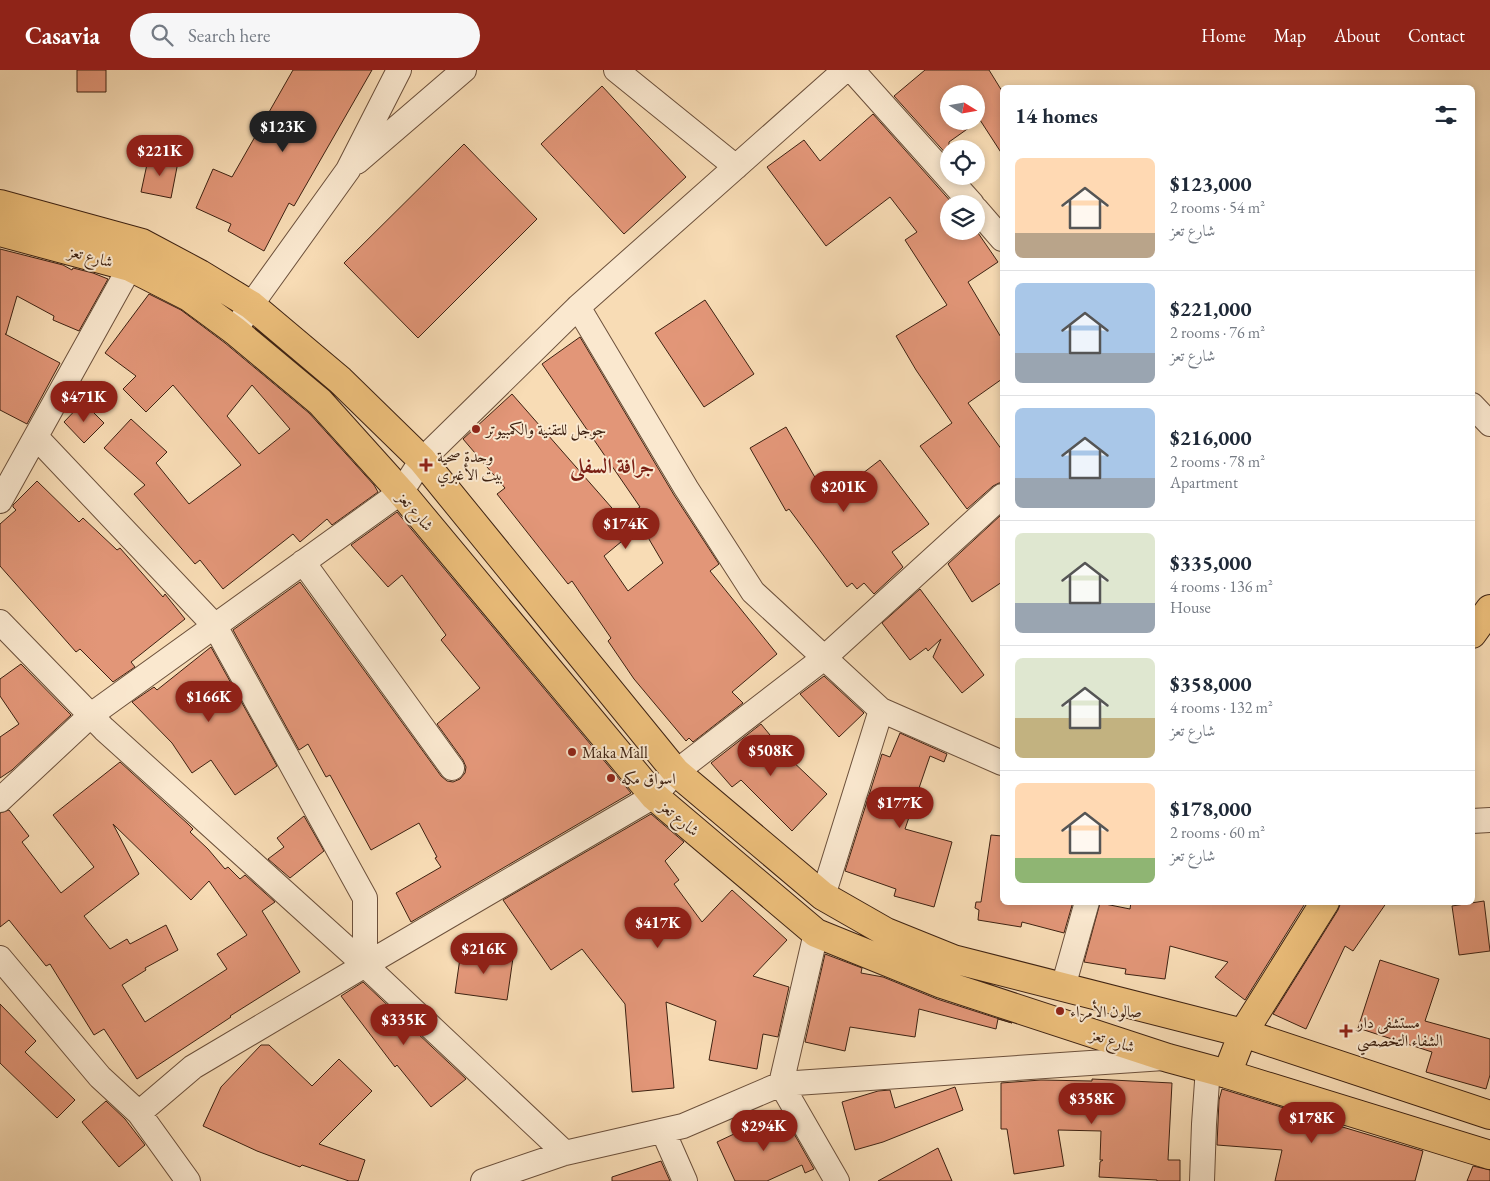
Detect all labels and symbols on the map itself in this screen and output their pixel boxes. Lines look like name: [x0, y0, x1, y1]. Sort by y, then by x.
north arrow: [940, 85, 985, 130]
pin: $123K: [248, 111, 318, 153]
pin: $221K: [125, 134, 195, 177]
street label: شارع تعز: [64, 240, 116, 275]
pin: $471K: [49, 380, 119, 423]
place label: جوجل للتقنية والكمبيوتر: [484, 419, 607, 441]
marker: جوجل للتقنية والكمبيوتر: [470, 423, 482, 435]
place label: وحدة صحية بيت الأغبري: [437, 446, 503, 487]
district label: جرافة السفلى: [569, 452, 654, 482]
marker: وحدة صحية بيت الأغبري: [419, 458, 433, 472]
pin: $201K: [809, 470, 879, 513]
street label: شارع تعز: [389, 486, 438, 537]
pin: $174K: [591, 508, 661, 550]
pin: $166K: [174, 680, 244, 723]
pin: $508K: [736, 734, 806, 777]
place label: Maka Mall: [582, 742, 648, 763]
marker: Maka Mall: [566, 746, 578, 758]
place label: اسواق مكه: [621, 768, 676, 789]
marker: اسواق مكه: [605, 772, 617, 784]
pin: $177K: [865, 786, 935, 829]
street label: شارع تعز: [652, 794, 704, 843]
pin: $417K: [623, 906, 693, 949]
pin: $216K: [449, 932, 519, 975]
place label: صالون الأمراء: [1070, 1000, 1142, 1023]
pin: $335K: [369, 1004, 439, 1046]
marker: صالون الأمراء: [1054, 1005, 1066, 1017]
place label: مستشفى دار الشفاء التخصصي: [1355, 1012, 1443, 1056]
street label: شارع تعز: [1085, 1023, 1138, 1060]
marker: مستشفى دار الشفاء التخصصي: [1339, 1024, 1353, 1038]
pin: $358K: [1057, 1082, 1127, 1125]
pin: $178K: [1277, 1102, 1347, 1144]
pin: $294K: [729, 1110, 799, 1152]

